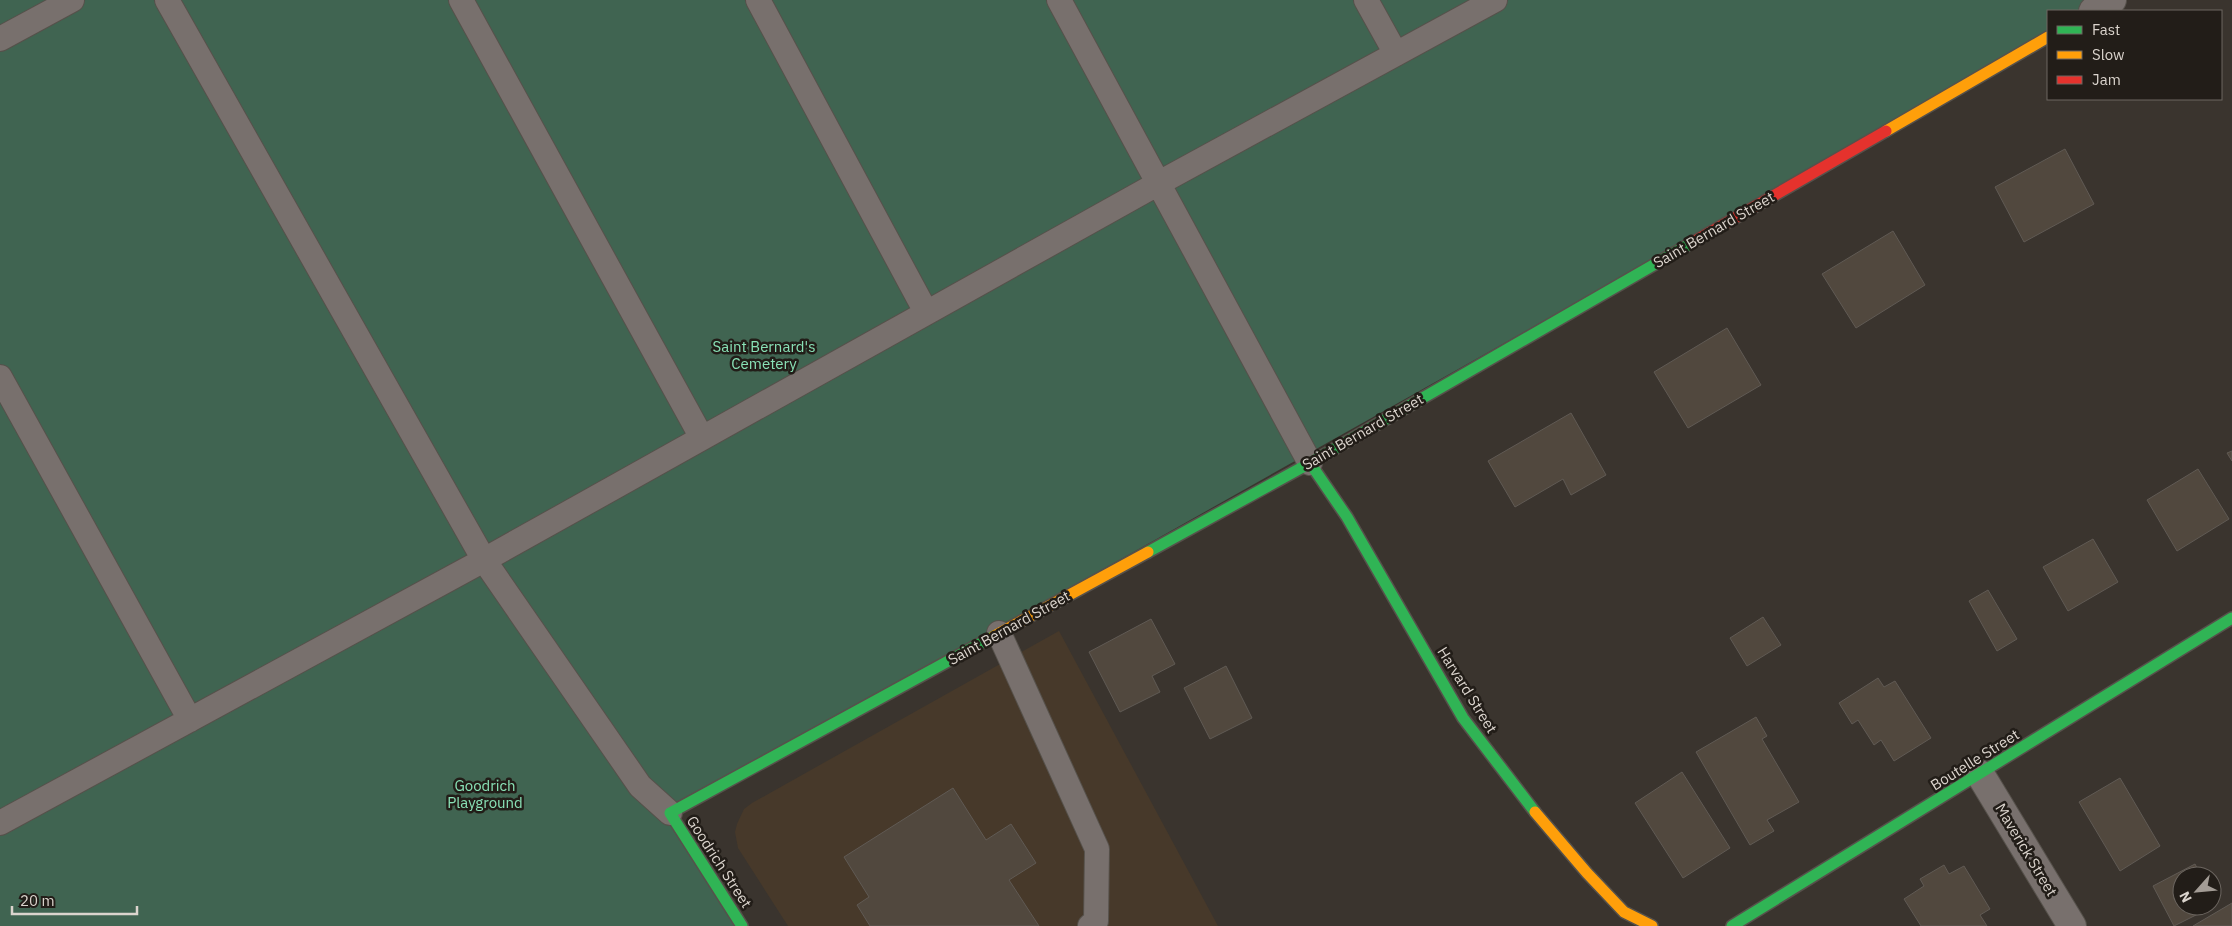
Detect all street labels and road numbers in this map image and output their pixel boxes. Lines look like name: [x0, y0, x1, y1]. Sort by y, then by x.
street label: Saint Bernard Street: [1650, 187, 1778, 272]
street label: Saint Bernard Street: [1299, 389, 1427, 474]
street label: Saint Bernard Street: [944, 586, 1073, 669]
street label: Harvard Street: [1433, 643, 1502, 736]
street label: Boutelle Street: [1927, 725, 2023, 794]
street label: Maverick Street: [1991, 800, 2062, 900]
street label: Goodrich Street: [683, 812, 756, 911]

